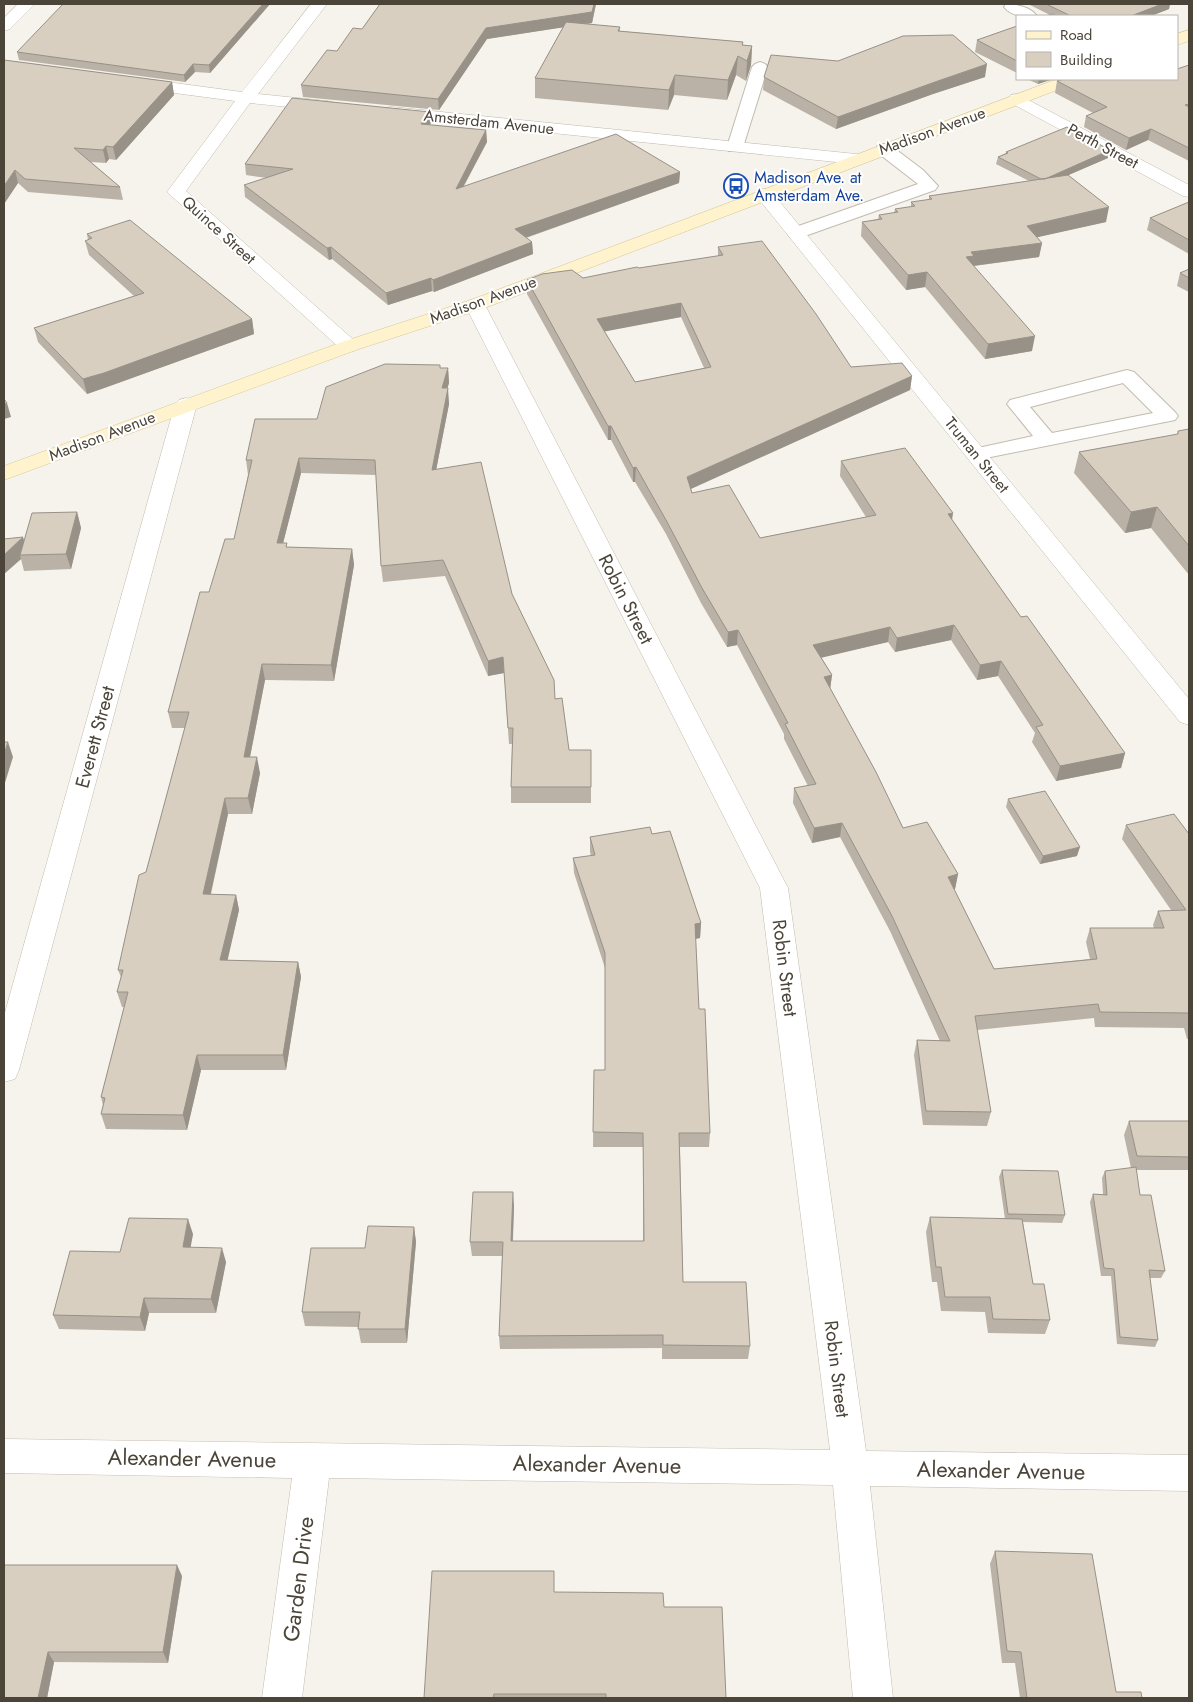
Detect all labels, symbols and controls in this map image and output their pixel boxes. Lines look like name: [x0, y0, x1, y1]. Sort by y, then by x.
legend: [1016, 15, 1178, 80]
text: Road: [1060, 24, 1092, 46]
text: Building: [1060, 49, 1112, 71]
street label: Madison Avenue: [875, 101, 989, 161]
street label: Amsterdam Avenue: [423, 104, 555, 140]
street label: Perth Street: [1064, 118, 1143, 174]
place label: Madison Ave. at Amsterdam Ave.: [754, 166, 864, 207]
bus stop icon: Madison Ave. at Amsterdam Ave.: [723, 173, 749, 199]
street label: Quince Street: [177, 191, 261, 270]
street label: Madison Avenue: [426, 270, 540, 330]
street label: Madison Avenue: [46, 405, 158, 467]
street label: Truman Street: [939, 412, 1015, 498]
street label: Robin Street: [592, 549, 660, 649]
street label: Everett Street: [68, 683, 122, 791]
street label: Robin Street: [766, 918, 804, 1019]
street label: Robin Street: [818, 1319, 856, 1420]
street label: Alexander Avenue: [107, 1441, 277, 1475]
street label: Alexander Avenue: [512, 1447, 682, 1481]
street label: Alexander Avenue: [916, 1453, 1086, 1487]
street label: Garden Drive: [274, 1514, 322, 1644]

